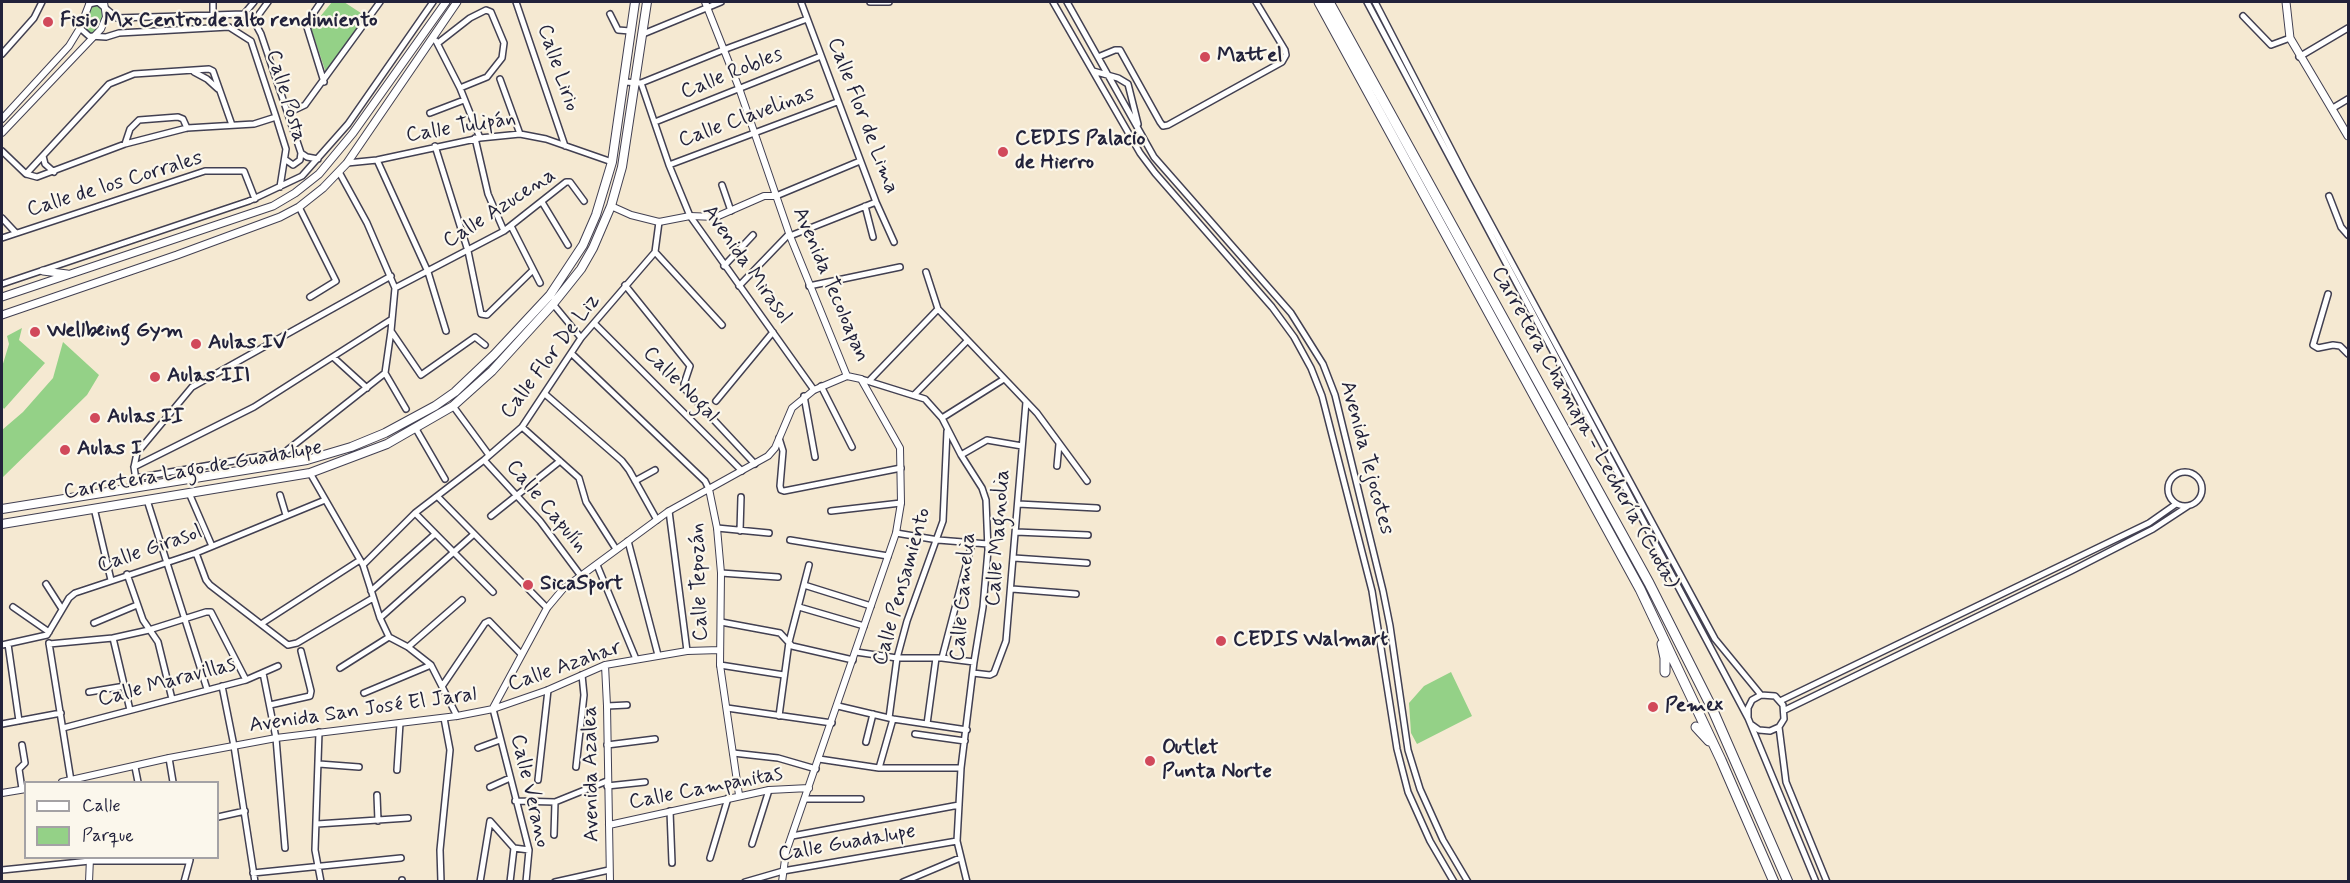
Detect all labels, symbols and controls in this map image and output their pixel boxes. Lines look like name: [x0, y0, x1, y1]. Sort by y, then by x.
place label: Fisio Mx Centro de alto rendimiento: [60, 9, 378, 35]
marker: Fisio Mx Centro de alto rendimiento: [41, 15, 55, 29]
street label: Calle Lirio: [530, 21, 584, 115]
street label: Calle Flor de Lima: [821, 34, 903, 198]
street label: Calle Robles: [677, 42, 787, 106]
place label: Mattel: [1217, 44, 1282, 70]
street label: Calle Posta: [259, 47, 311, 145]
marker: Mattel: [1198, 50, 1212, 64]
street label: Calle Clavelinas: [676, 82, 818, 154]
street label: Calle Tulipán: [404, 107, 518, 149]
place label: CEDIS Palacio de Hierro: [1015, 127, 1146, 177]
marker: CEDIS Palacio de Hierro: [996, 145, 1010, 159]
street label: Calle de los Corrales: [24, 146, 206, 224]
street label: Calle Azucena: [439, 163, 561, 255]
street label: Avenida Mirasol: [696, 201, 796, 329]
street label: Avenida Tecoloapan: [786, 204, 874, 366]
street label: Carretera Chamapa - Lechería (Cuota): [1485, 262, 1683, 594]
street label: Calle Flor De Liz: [496, 290, 606, 424]
place label: Wellbeing Gym: [47, 319, 183, 345]
marker: Wellbeing Gym: [28, 325, 42, 339]
place label: Aulas IV: [208, 331, 287, 357]
marker: Aulas IV: [189, 337, 203, 351]
street label: Calle Nogal: [637, 342, 723, 428]
place label: Aulas III: [167, 364, 250, 390]
marker: Aulas III: [148, 370, 162, 384]
street label: Avenida Tejocotes: [1333, 378, 1399, 538]
place label: Aulas II: [107, 405, 184, 431]
marker: Aulas II: [88, 411, 102, 425]
street label: Carretera Lago de Guadalupe: [62, 436, 324, 506]
place label: Aulas I: [77, 437, 142, 463]
marker: Aulas I: [58, 443, 72, 457]
street label: Calle Capulín: [500, 455, 592, 559]
street label: Calle Magnolia: [982, 469, 1016, 607]
street label: Calle Pensamiento: [868, 505, 938, 669]
street label: Calle Girasol: [94, 520, 206, 580]
street label: Calle Tepozán: [685, 522, 715, 642]
street label: Calle Camelia: [946, 532, 982, 662]
place label: SicaSport: [540, 572, 623, 598]
marker: SicaSport: [521, 578, 535, 592]
place label: CEDIS Walmart: [1233, 628, 1388, 654]
marker: CEDIS Walmart: [1214, 634, 1228, 648]
street label: Calle Azahar: [505, 636, 625, 698]
street label: Calle Maravillas: [95, 653, 239, 713]
street label: Avenida San José El Jaral: [248, 683, 478, 739]
place label: Pemex: [1665, 694, 1723, 720]
marker: Pemex: [1646, 700, 1660, 714]
street label: Avenida Azalea: [578, 706, 606, 842]
street label: Calle Verano: [504, 732, 554, 850]
place label: Outlet Punta Norte: [1162, 736, 1272, 786]
marker: Outlet Punta Norte: [1143, 754, 1157, 768]
street label: Calle Campanitas: [627, 762, 785, 816]
legend: [24, 781, 219, 859]
text: Calle: [82, 794, 121, 818]
street label: Calle Guadalupe: [776, 820, 918, 868]
text: Parque: [82, 824, 134, 848]

